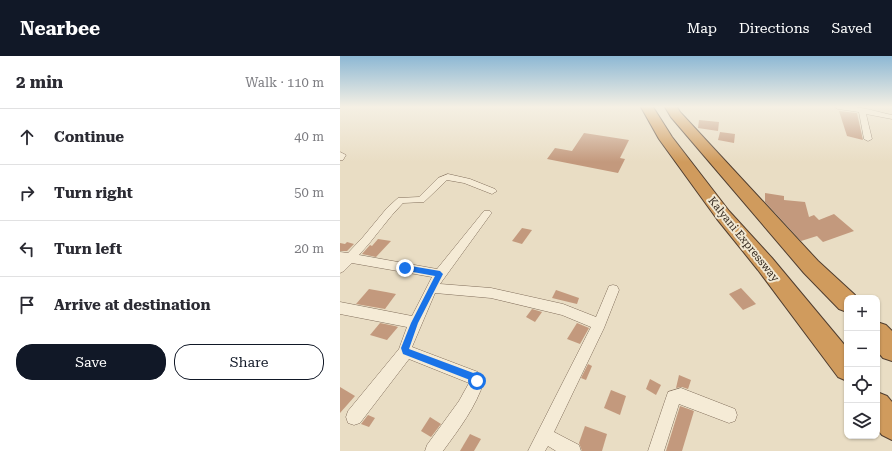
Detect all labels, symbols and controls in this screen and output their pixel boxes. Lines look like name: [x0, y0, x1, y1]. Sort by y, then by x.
text: Nearbee: [20, 17, 100, 40]
text: Map: [687, 20, 717, 36]
text: Directions: [739, 20, 809, 36]
text: Saved: [831, 20, 872, 36]
text: 2 min: [16, 72, 63, 92]
text: Walk · 110 m: [245, 75, 324, 90]
icon: ahead: [16, 126, 38, 148]
text: Continue: [54, 128, 124, 146]
text: 40 m: [294, 129, 324, 144]
icon: right: [16, 182, 38, 204]
text: Turn right: [54, 184, 133, 202]
text: 50 m: [294, 185, 324, 200]
street label: Kalyani Expressway: [705, 194, 782, 285]
icon: left: [16, 238, 38, 260]
text: Turn left: [54, 240, 122, 258]
text: 20 m: [294, 241, 324, 256]
route end: [396, 259, 414, 277]
icon: arrive: [16, 294, 38, 316]
map controls: [844, 295, 880, 439]
button: +: [844, 295, 880, 331]
text: Arrive at destination: [54, 296, 210, 314]
button: −: [844, 331, 880, 367]
button: Save: [16, 344, 166, 380]
button: Share: [174, 344, 324, 380]
button: locate: [844, 367, 880, 403]
route start: [468, 372, 486, 390]
button: layers: [844, 403, 880, 439]

